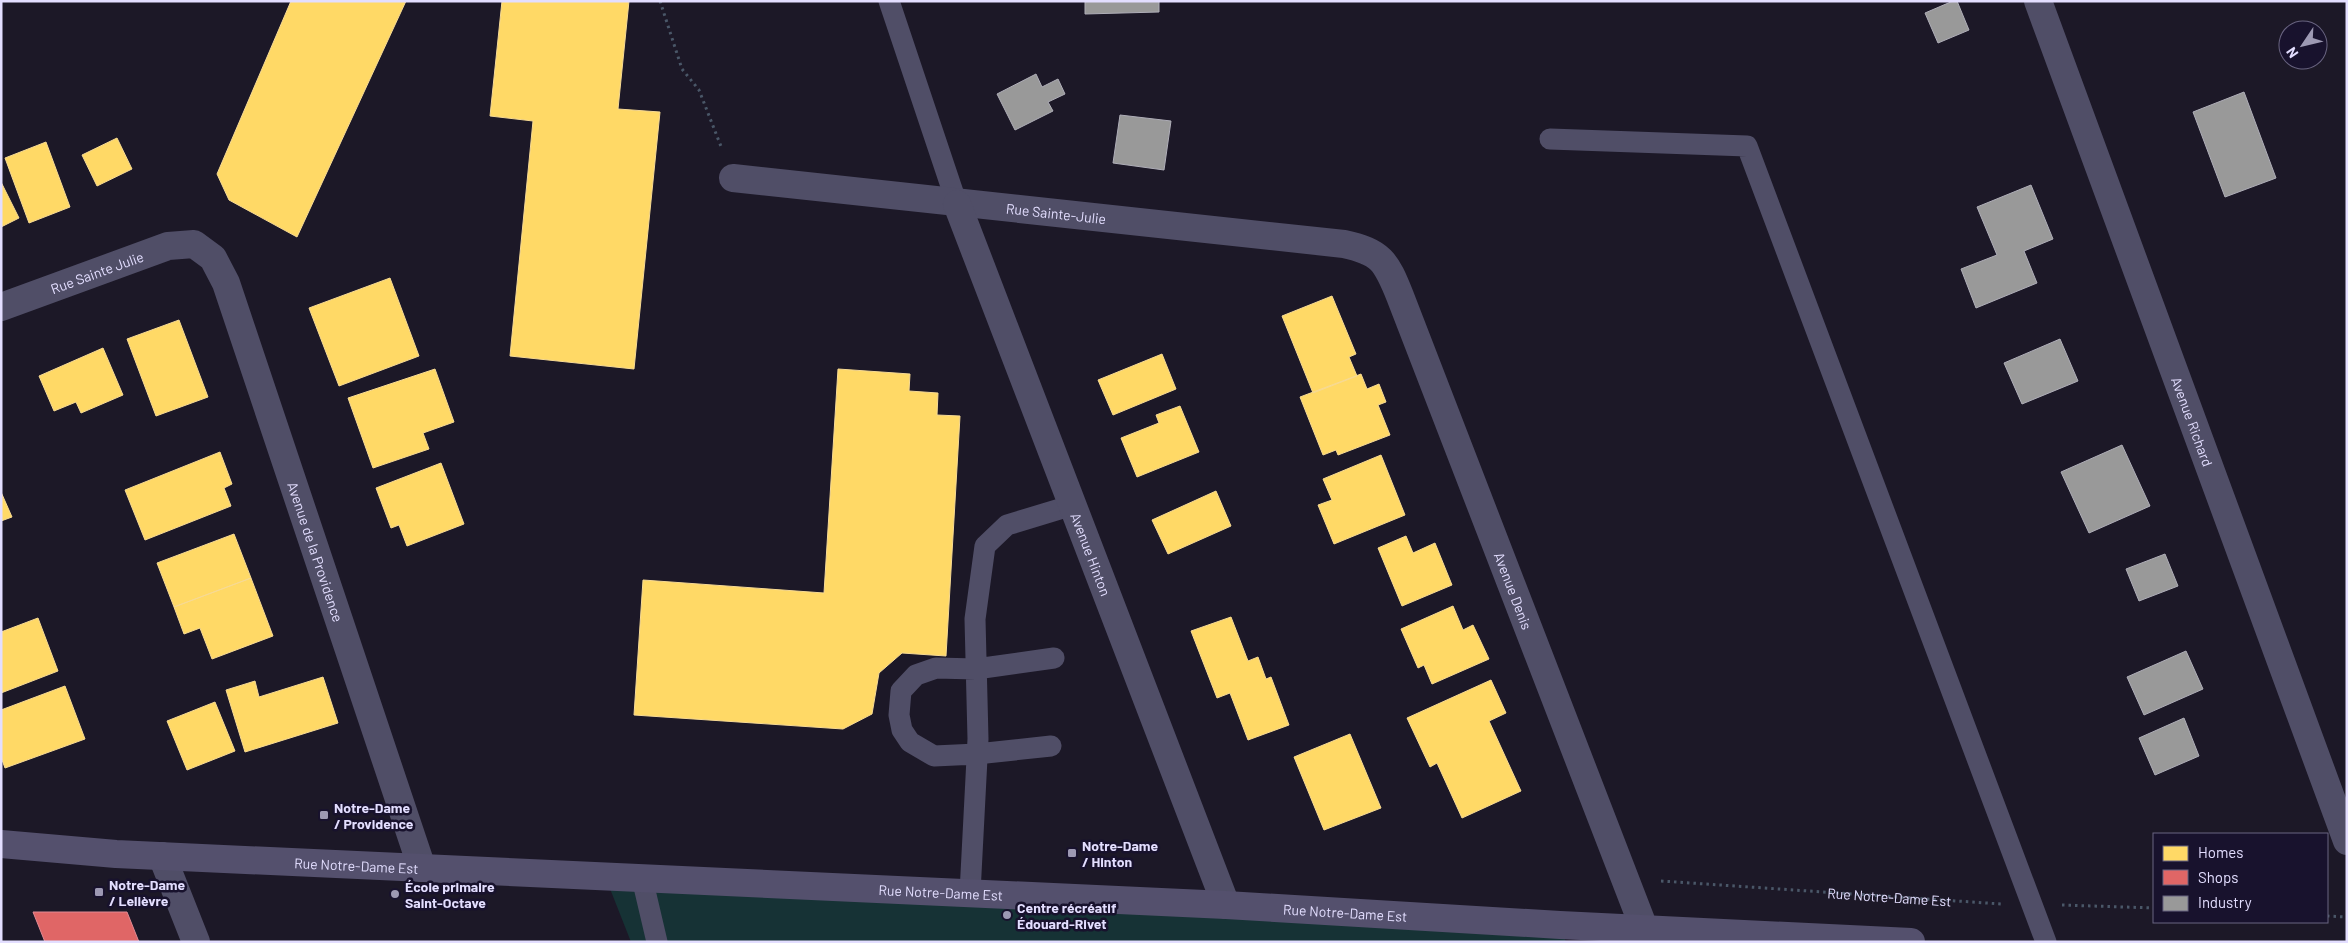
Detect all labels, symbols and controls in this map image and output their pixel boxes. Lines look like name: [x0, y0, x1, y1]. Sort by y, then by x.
north arrow: [2278, 20, 2328, 70]
text: N: [2282, 44, 2302, 61]
street label: Rue Sainte-Julie: [1005, 199, 1107, 227]
street label: Rue Sainte Julie: [48, 247, 146, 297]
street label: Avenue Richard: [2168, 374, 2217, 469]
street label: Avenue de la Providence: [285, 479, 347, 624]
street label: Avenue Hinton: [1068, 510, 1115, 598]
street label: Avenue Denis: [1491, 550, 1536, 632]
place label: Notre-Dame / Providence: [334, 799, 414, 832]
marker: Notre-Dame / Providence: [318, 809, 330, 821]
legend: [2153, 833, 2328, 923]
place label: Notre-Dame / Hinton: [1082, 837, 1158, 870]
text: Homes: [2198, 843, 2243, 861]
marker: Notre-Dame / Hinton: [1066, 847, 1078, 859]
street label: Rue Notre-Dame Est: [294, 854, 419, 876]
text: Shops: [2198, 868, 2238, 886]
place label: Notre-Dame / Lelièvre: [109, 876, 185, 909]
place label: École primaire Saint-Octave: [405, 878, 495, 911]
street label: Rue Notre-Dame Est: [878, 881, 1003, 903]
street label: Rue Notre-Dame Est: [1827, 884, 1952, 909]
marker: Notre-Dame / Lelièvre: [93, 886, 105, 898]
marker: École primaire Saint-Octave: [389, 888, 401, 900]
text: Industry: [2198, 893, 2252, 911]
place label: Centre récréatif Édouard-Rivet: [1017, 899, 1116, 932]
street label: Rue Notre-Dame Est: [1283, 900, 1408, 924]
marker: Centre récréatif Édouard-Rivet: [1001, 909, 1013, 921]

